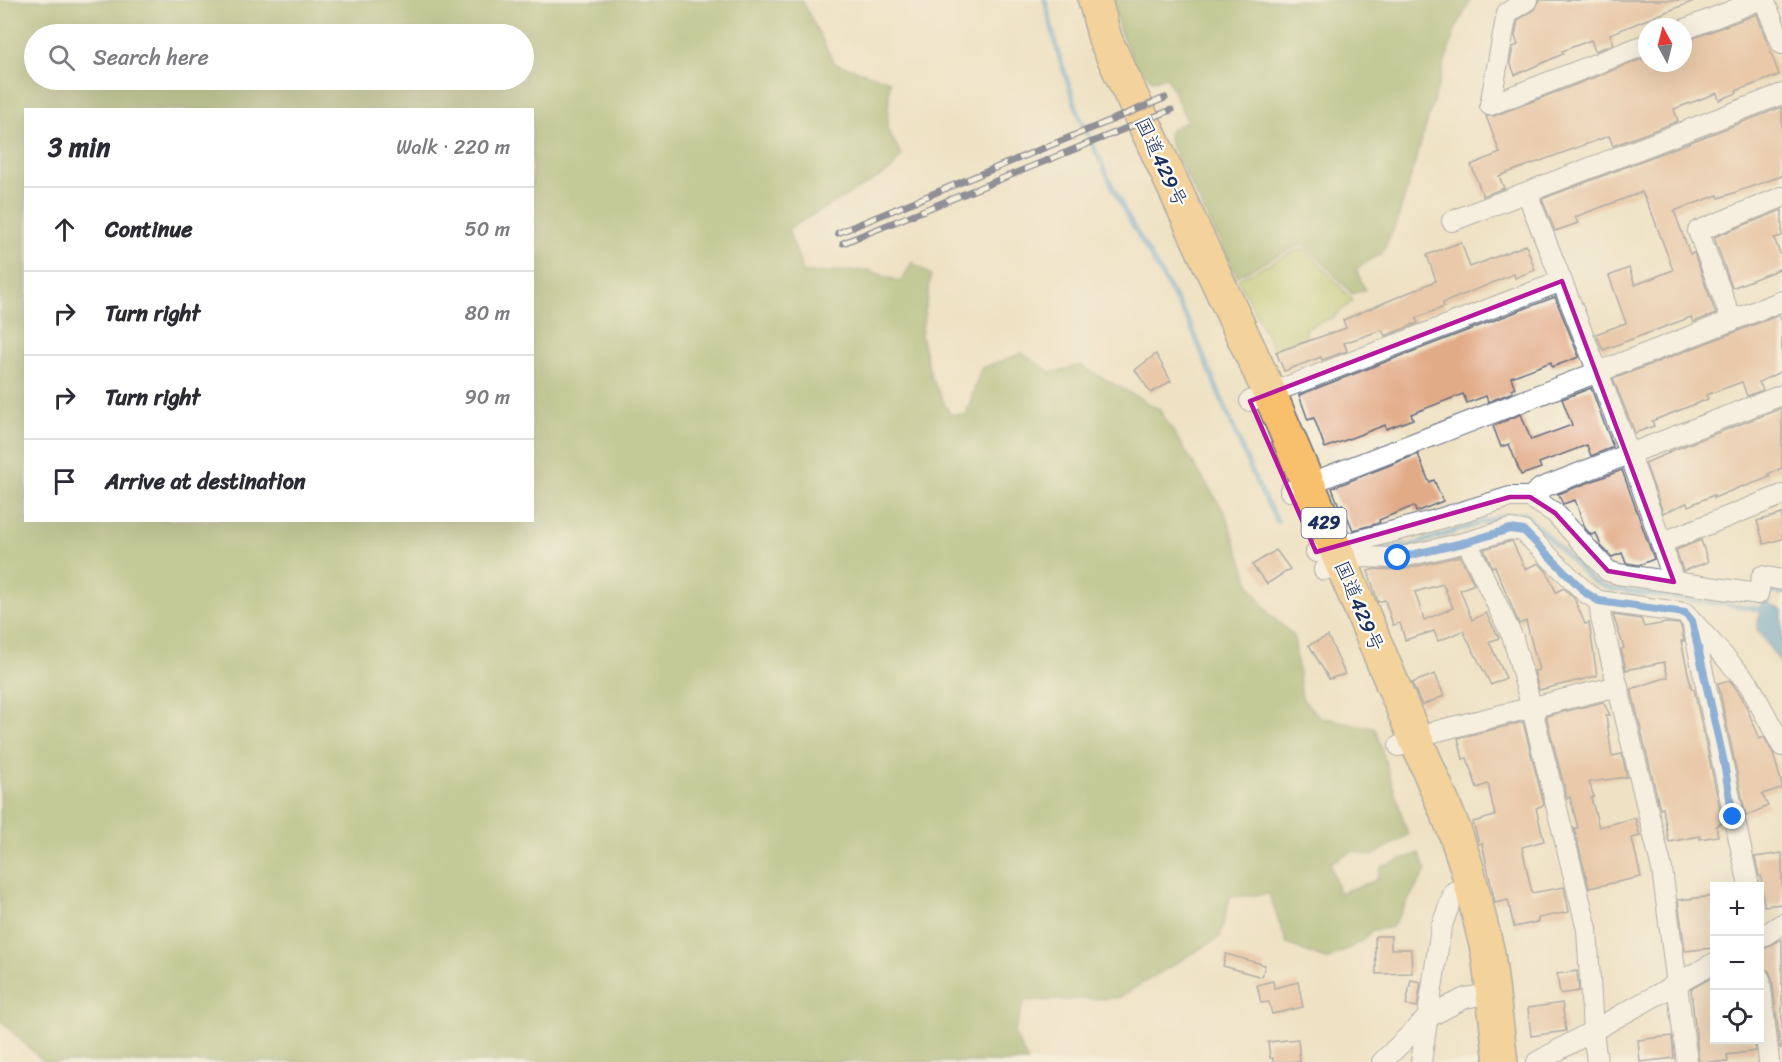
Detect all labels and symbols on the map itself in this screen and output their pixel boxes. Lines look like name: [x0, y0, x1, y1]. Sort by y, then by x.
north arrow: [1638, 18, 1692, 72]
street label: 国道429号: [1125, 111, 1197, 213]
road number: 429: [1302, 508, 1346, 538]
route start: [1384, 544, 1410, 570]
street label: 国道429号: [1324, 555, 1394, 657]
route end: [1719, 803, 1745, 829]

